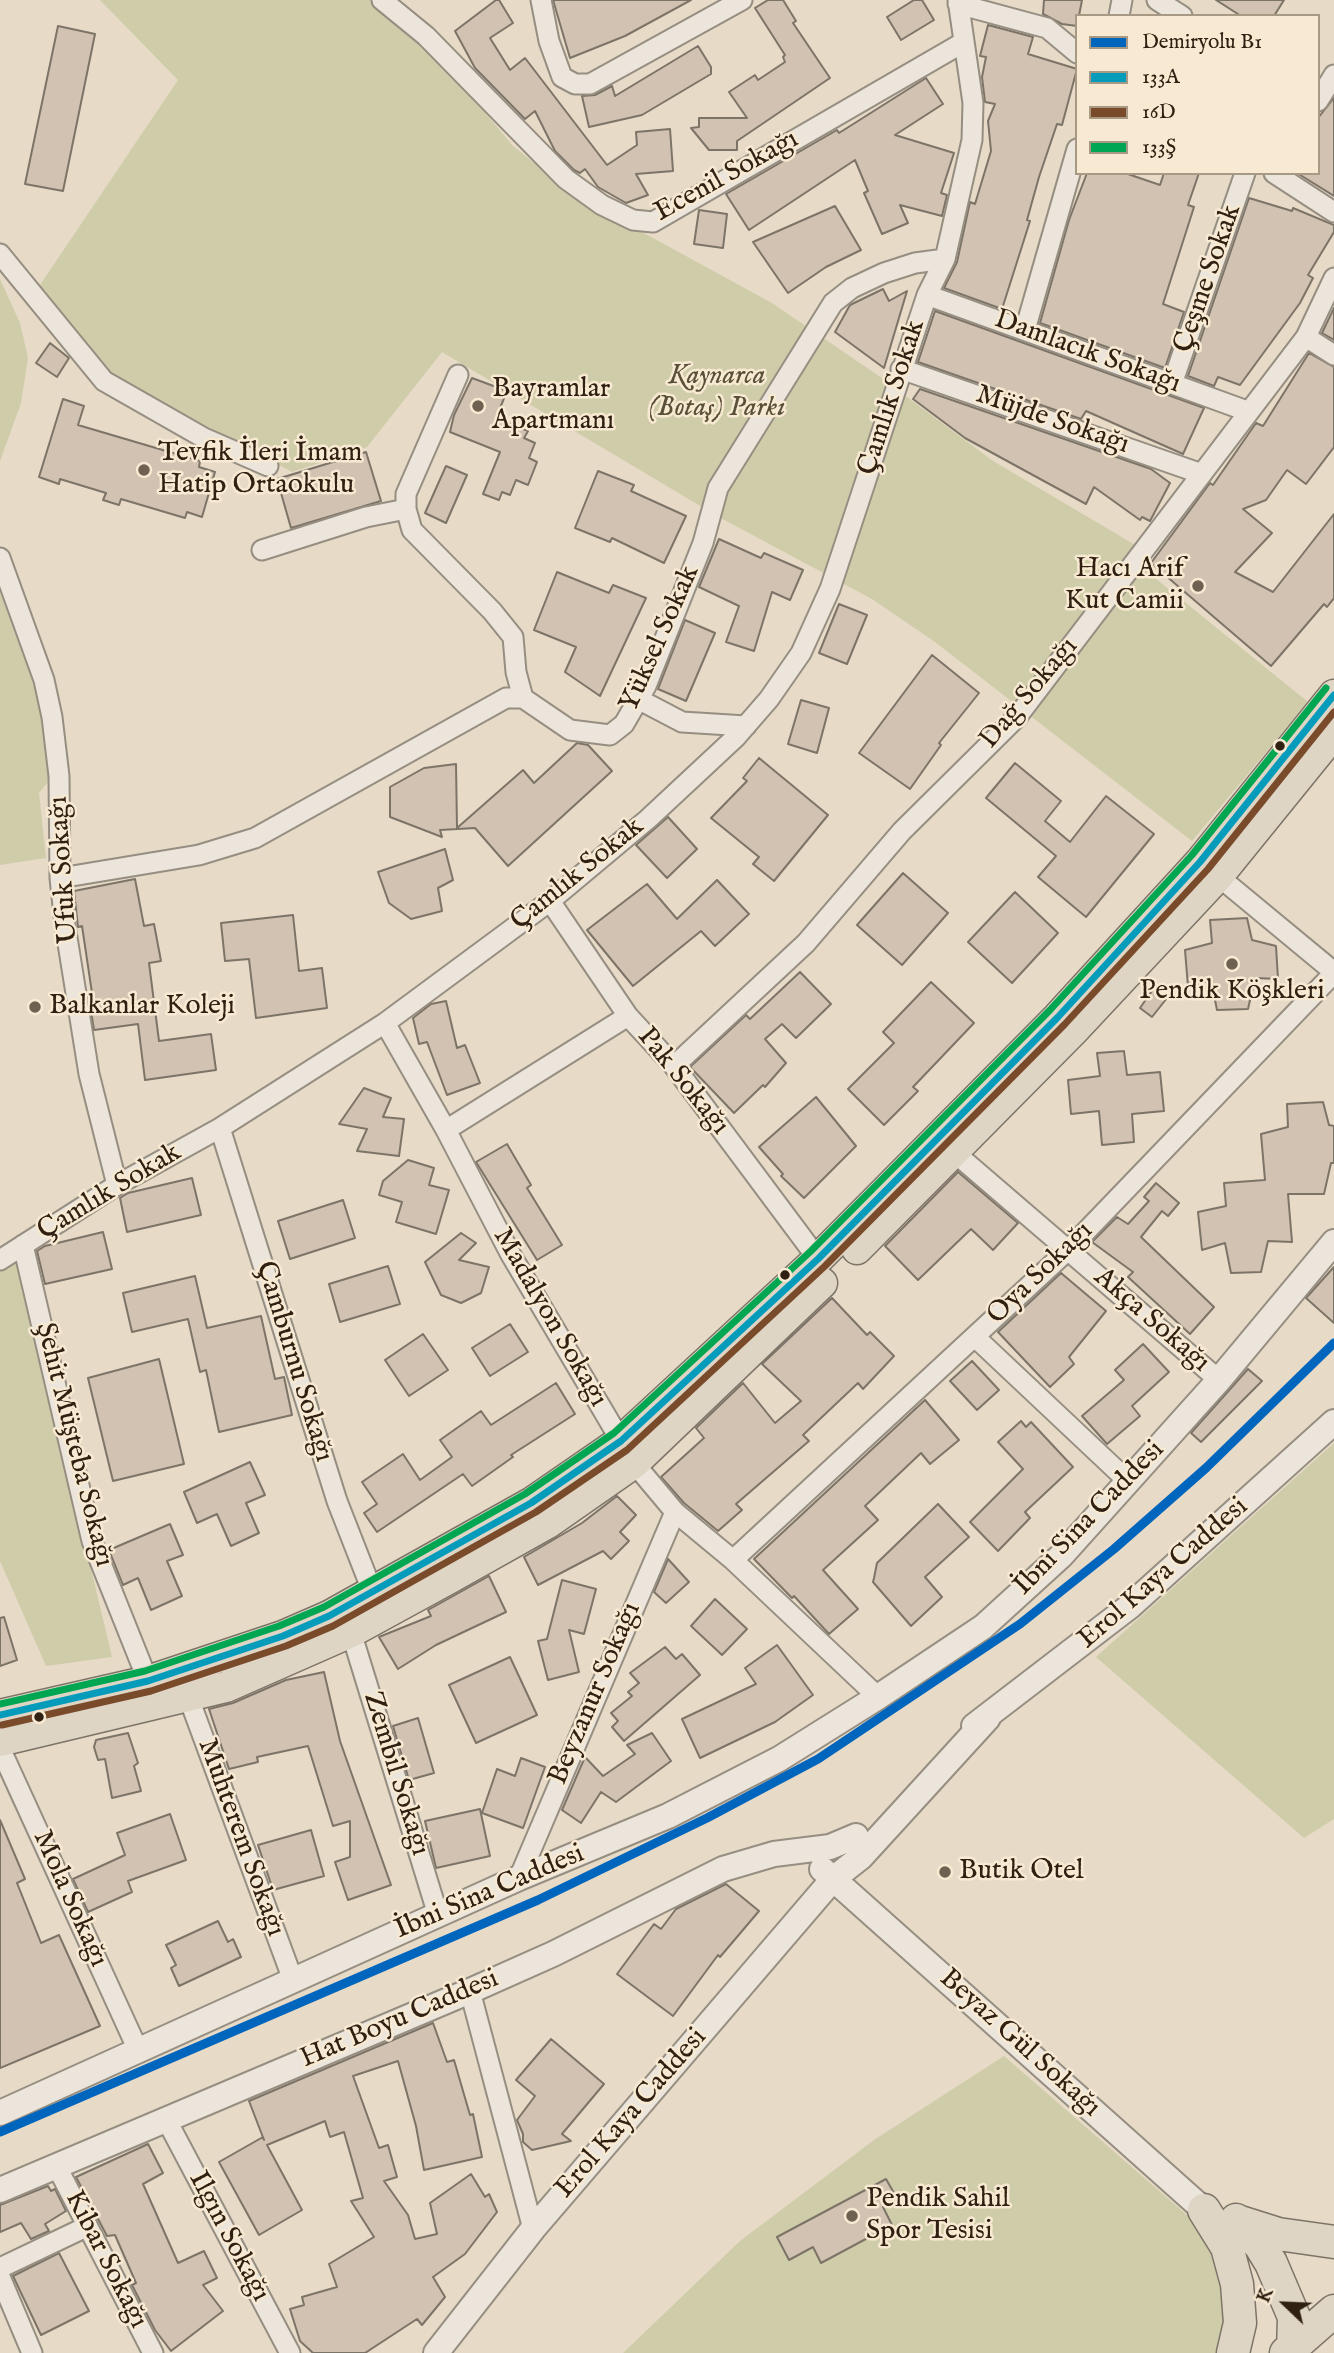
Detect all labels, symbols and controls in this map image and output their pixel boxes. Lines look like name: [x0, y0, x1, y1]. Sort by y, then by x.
legend: [1075, 14, 1320, 175]
text: Demiryolu B1: [1142, 29, 1262, 56]
text: 133A: [1142, 64, 1180, 91]
text: 16D: [1142, 99, 1176, 126]
street label: Ecenil Sokağı: [649, 124, 805, 230]
text: 133Ş: [1142, 134, 1176, 161]
street label: Çeşme Sokak: [1168, 200, 1250, 358]
street label: Damlacık Sokağı: [989, 304, 1185, 402]
street label: Çamlık Sokak: [852, 316, 934, 480]
park label: Kaynarca (Botaş) Parkı: [649, 360, 785, 426]
place label: Bayramlar Apartmanı: [492, 373, 614, 439]
street label: Müjde Sokağı: [971, 379, 1133, 463]
marker: Bayramlar Apartmanı: [470, 398, 486, 414]
place label: Tevfik İleri İmam Hatip Ortaokulu: [158, 437, 362, 503]
marker: Tevfik İleri İmam Hatip Ortaokulu: [136, 462, 152, 478]
place label: Hacı Arif Kut Camii: [1065, 553, 1184, 619]
street label: Yüksel Sokak: [614, 561, 708, 717]
marker: Hacı Arif Kut Camii: [1190, 578, 1206, 594]
street label: Dağ Sokağı: [974, 632, 1086, 756]
unlabelled marker: [1273, 739, 1287, 753]
street label: Ufuk Sokağı: [43, 795, 87, 945]
street label: Çamlık Sokak: [505, 811, 651, 939]
marker: Pendik Köşkleri: [1224, 956, 1240, 972]
place label: Pendik Köşkleri: [1139, 975, 1325, 1009]
place label: Balkanlar Koleji: [49, 990, 235, 1024]
marker: Balkanlar Koleji: [27, 999, 43, 1015]
street label: Pak Sokağı: [629, 1022, 735, 1142]
street label: Çamlık Sokak: [32, 1137, 188, 1249]
street label: Oya Sokağı: [981, 1215, 1101, 1333]
street label: Madalyon Sokağı: [484, 1223, 614, 1413]
street label: Çamburnu Sokağı: [247, 1258, 339, 1466]
street label: Akça Sokağı: [1086, 1261, 1216, 1381]
unlabelled marker: [778, 1268, 792, 1282]
street label: Şehit Müşteba Sokağı: [26, 1319, 120, 1571]
street label: İbni Sina Caddesi: [1008, 1434, 1172, 1604]
street label: Erol Kaya Caddesi: [1072, 1491, 1256, 1657]
street label: Beyzanur Sokağı: [542, 1598, 650, 1790]
street label: Zembil Sokağı: [354, 1688, 436, 1860]
unlabelled marker: [32, 1710, 46, 1724]
street label: Muhterem Sokağı: [189, 1735, 291, 1941]
street label: Mola Sokağı: [24, 1825, 114, 1973]
street label: İbni Sina Caddesi: [390, 1838, 590, 1948]
place label: Butik Otel: [959, 1855, 1084, 1889]
marker: Butik Otel: [937, 1864, 953, 1880]
street label: Hat Boyu Caddesi: [296, 1963, 504, 2077]
street label: Beyaz Gül Sokağı: [931, 1963, 1107, 2125]
street label: Erol Kaya Caddesi: [549, 2022, 715, 2206]
street label: Ilgın Sokağı: [180, 2166, 276, 2308]
place label: Pendik Sahil Spor Tesisi: [866, 2183, 1010, 2249]
street label: Kibar Sokağı: [56, 2185, 154, 2335]
marker: Pendik Sahil Spor Tesisi: [844, 2208, 860, 2224]
north arrow: [1250, 2269, 1320, 2339]
text: K: [1252, 2285, 1279, 2307]

